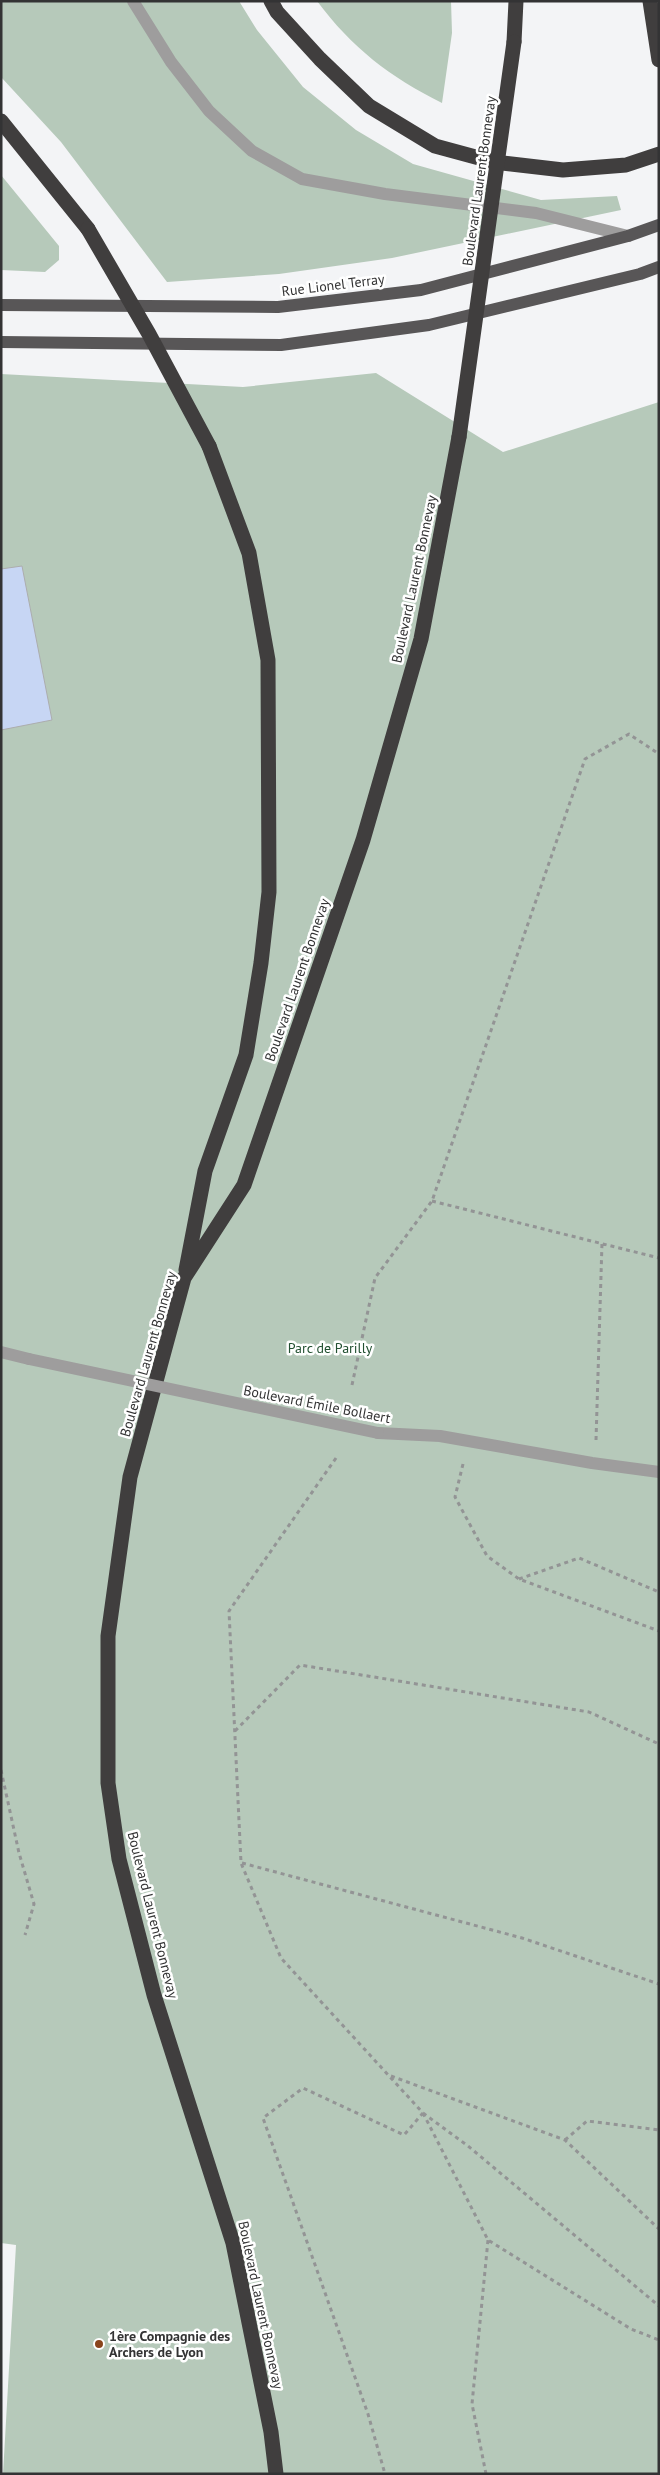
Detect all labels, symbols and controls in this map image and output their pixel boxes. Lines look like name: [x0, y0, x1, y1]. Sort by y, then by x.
street label: Boulevard Laurent Bonnevay: [458, 94, 500, 267]
street label: Rue Lionel Terray: [281, 270, 386, 300]
street label: Boulevard Laurent Bonnevay: [387, 493, 441, 665]
street label: Boulevard Laurent Bonnevay: [261, 896, 334, 1064]
street label: Boulevard Laurent Bonnevay: [116, 1269, 180, 1439]
park label: Parc de Parilly: [288, 1339, 373, 1357]
street label: Boulevard Émile Bollaert: [242, 1381, 392, 1427]
street label: Boulevard Laurent Bonnevay: [124, 1830, 183, 2001]
street label: Boulevard Laurent Bonnevay: [234, 2219, 288, 2391]
place label: 1ère Compagnie des Archers de Lyon: [109, 2327, 230, 2361]
marker: 1ère Compagnie des Archers de Lyon: [93, 2338, 105, 2350]

